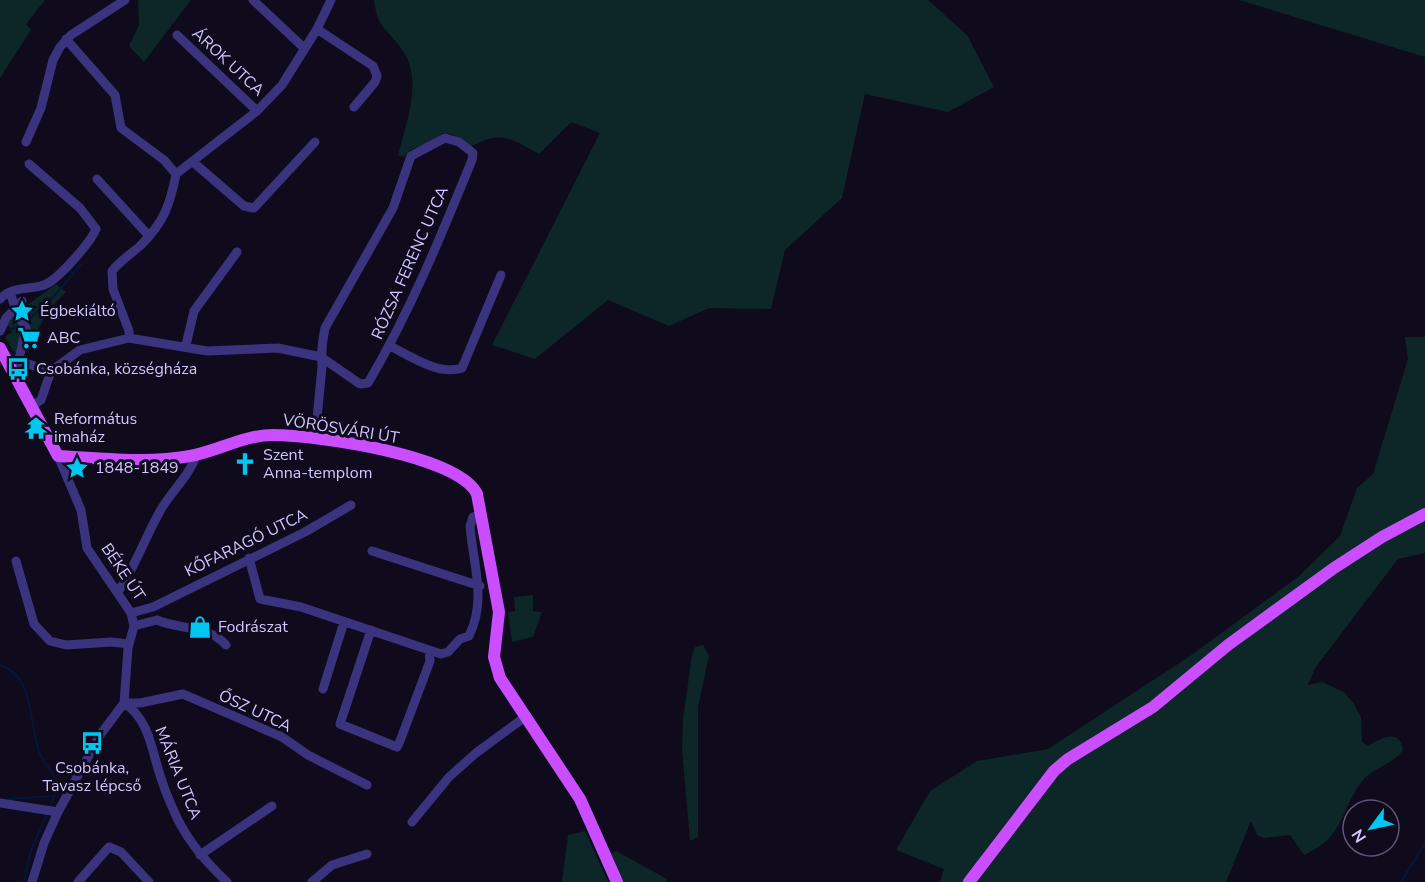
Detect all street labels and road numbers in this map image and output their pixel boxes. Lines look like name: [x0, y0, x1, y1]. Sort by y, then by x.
street label: ÁROK UTCA: [187, 23, 269, 101]
street label: RÓZSA FERENC UTCA: [366, 183, 454, 343]
street label: VÖRÖSVÁRI ÚT: [280, 409, 401, 449]
street label: KŐFARAGÓ UTCA: [181, 504, 311, 582]
street label: BÉKE ÚT: [96, 539, 150, 605]
street label: ŐSZ UTCA: [215, 684, 295, 738]
street label: MÁRIA UTCA: [149, 723, 207, 823]

